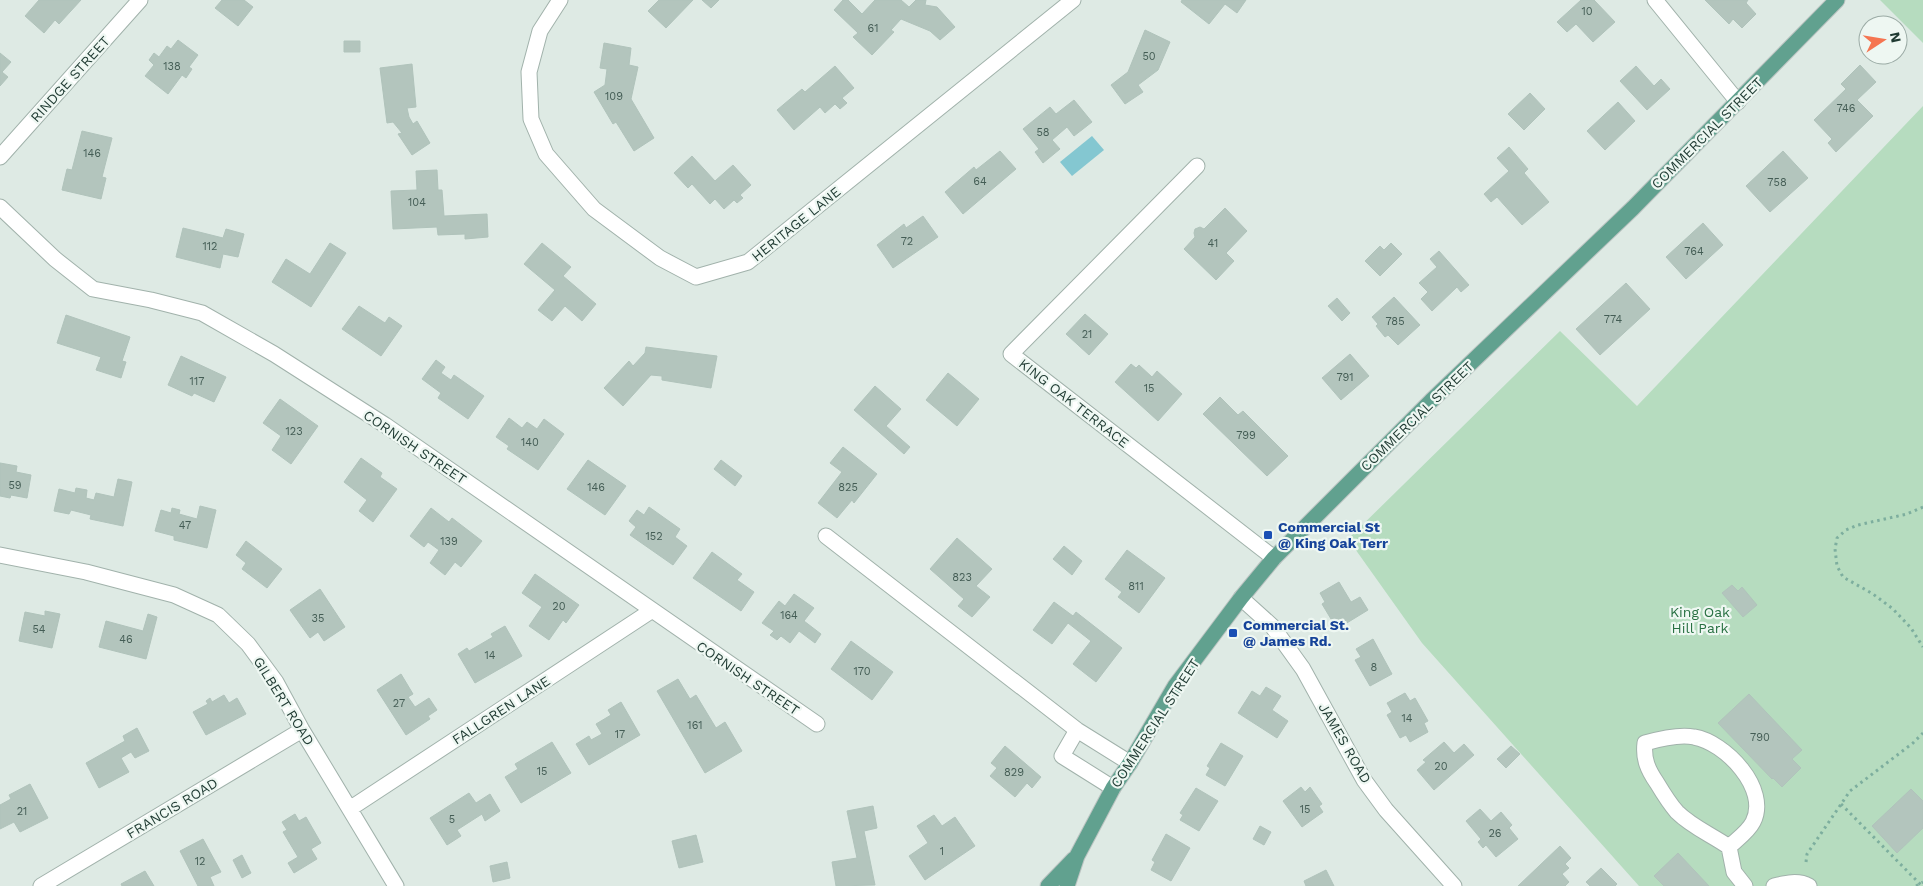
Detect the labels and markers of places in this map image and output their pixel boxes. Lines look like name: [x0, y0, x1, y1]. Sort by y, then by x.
place label: Commercial St @ King Oak Terr: [1278, 519, 1388, 551]
marker: Commercial St @ King Oak Terr: [1262, 529, 1274, 541]
place label: Commercial St. @ James Rd.: [1243, 617, 1349, 649]
marker: Commercial St. @ James Rd.: [1227, 627, 1239, 639]

